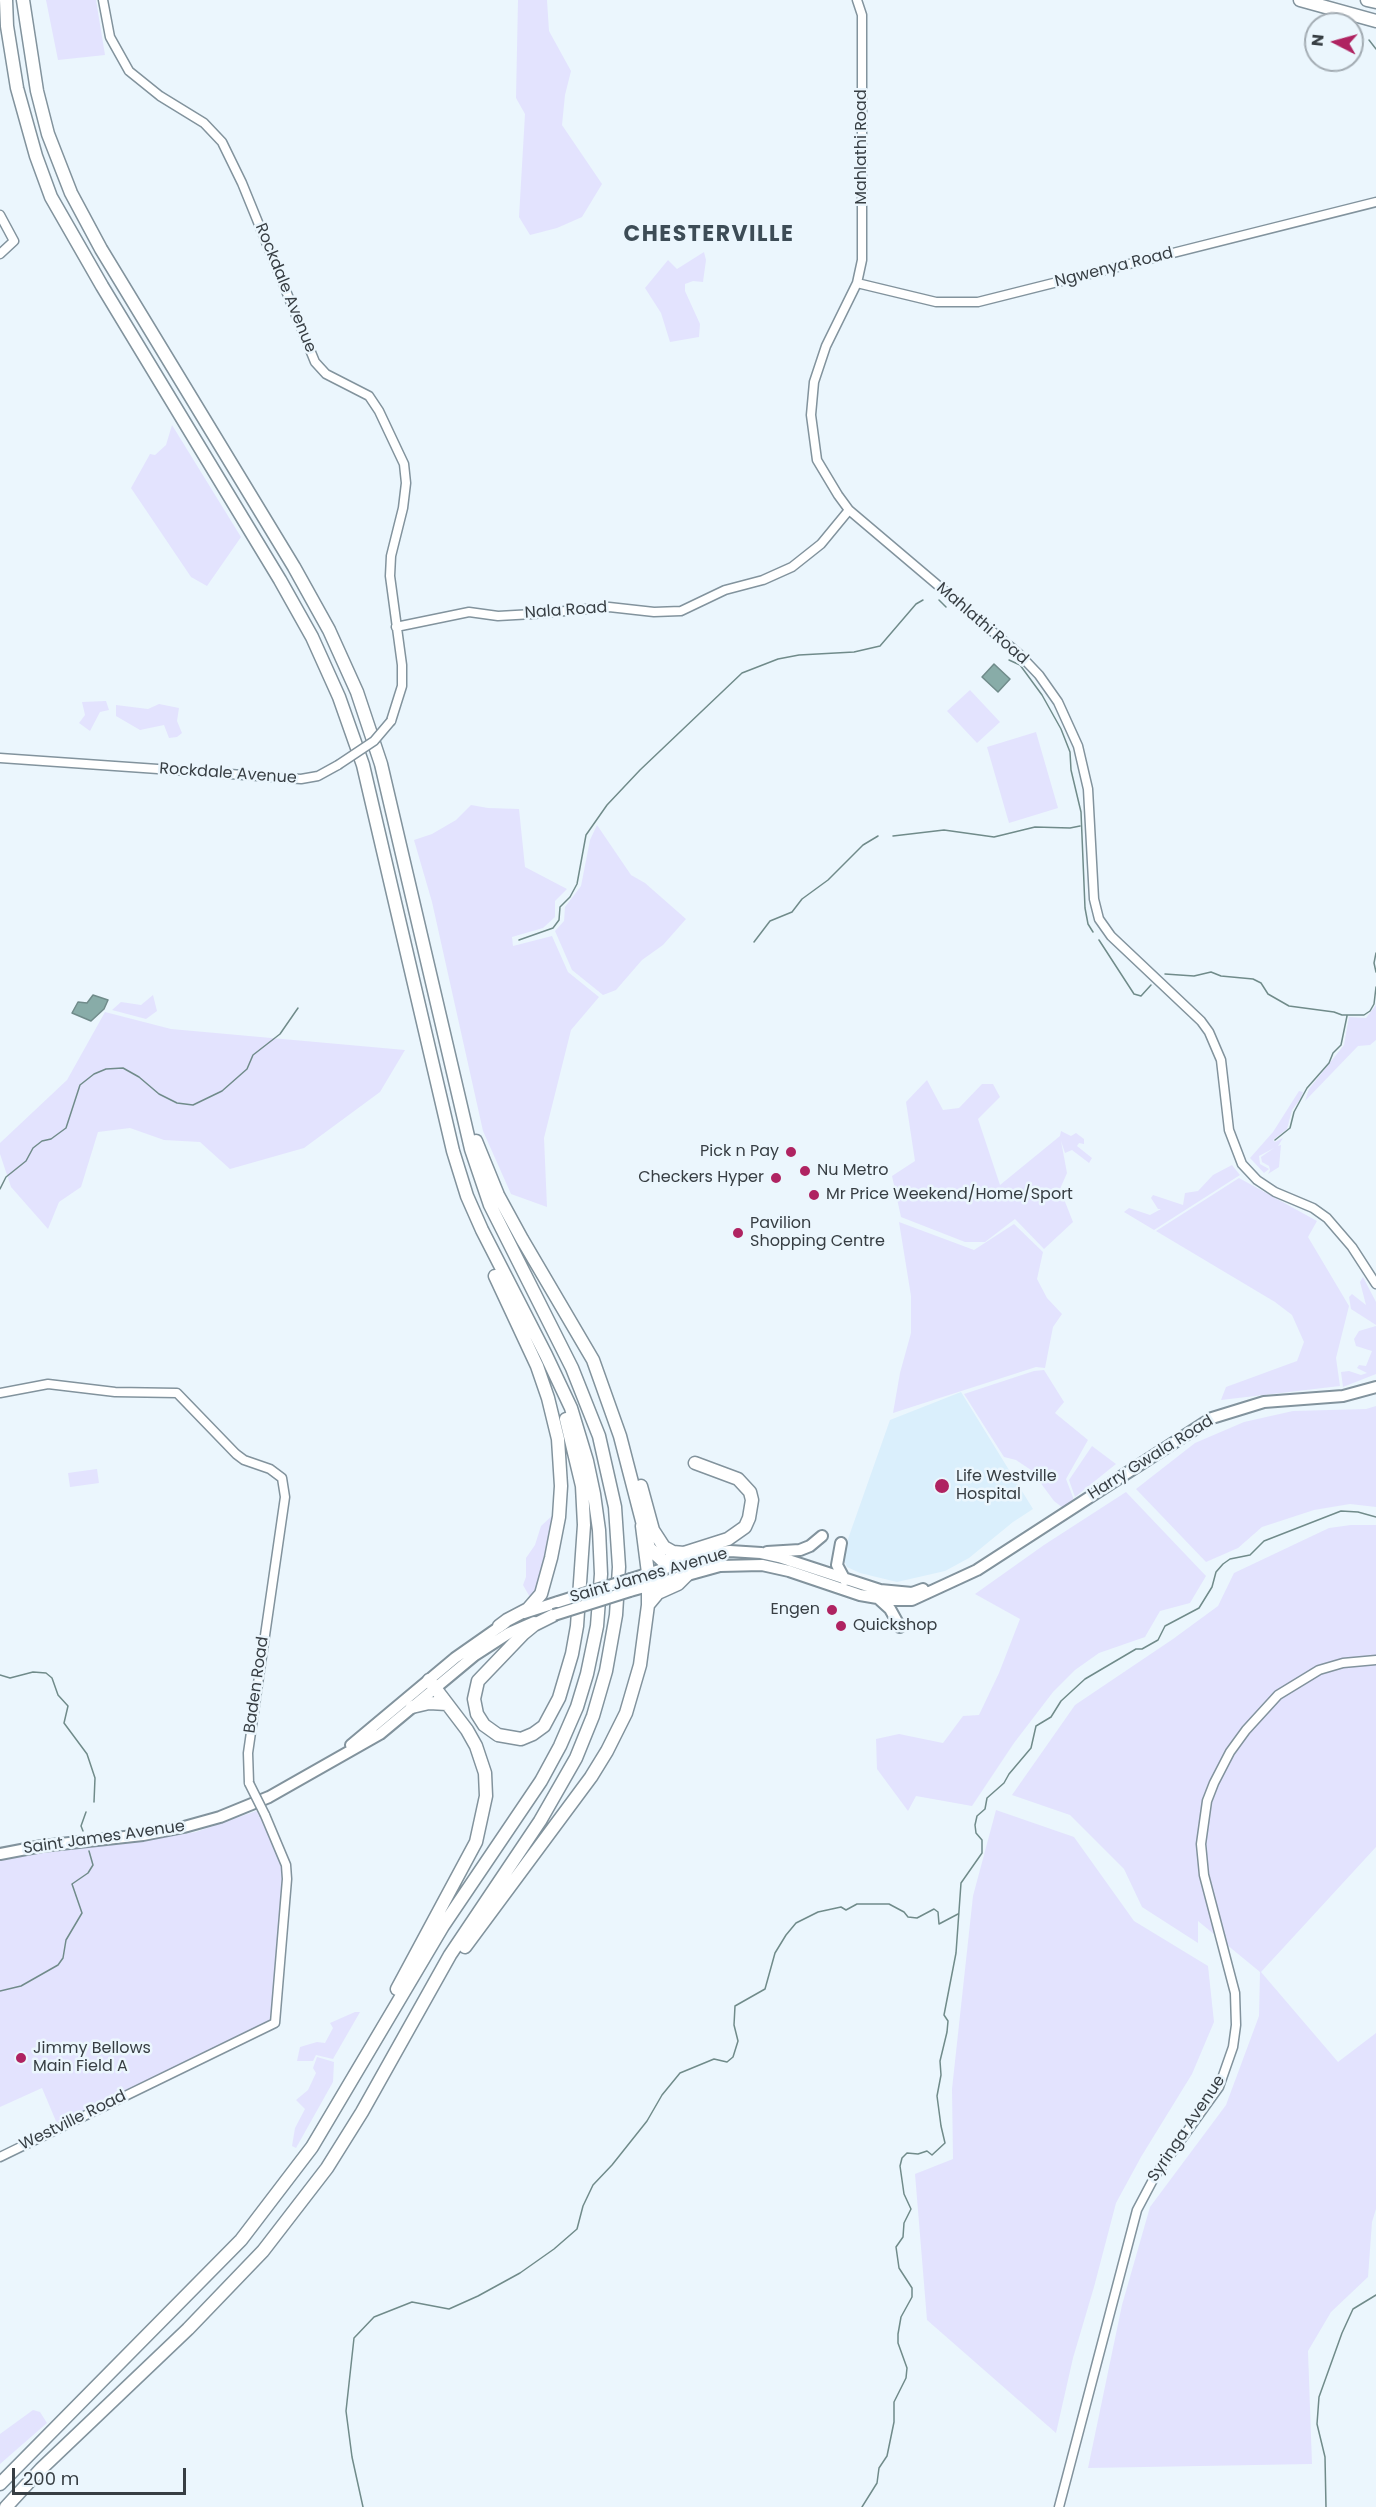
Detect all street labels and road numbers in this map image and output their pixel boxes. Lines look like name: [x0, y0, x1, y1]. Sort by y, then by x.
street label: Mahlathi Road: [852, 89, 872, 205]
street label: Rockdale Avenue: [250, 221, 320, 355]
street label: Ngwenya Road: [1053, 244, 1175, 292]
street label: Mahlathi Road: [932, 579, 1032, 669]
street label: Nala Road: [524, 599, 608, 623]
street label: Rockdale Avenue: [159, 760, 297, 788]
street label: Harry Gwala Road: [1085, 1412, 1217, 1504]
street label: Saint James Avenue: [568, 1544, 730, 1608]
street label: Baden Road: [241, 1635, 273, 1735]
street label: Saint James Avenue: [22, 1817, 186, 1859]
street label: Syringa Avenue: [1144, 2072, 1230, 2186]
street label: Westville Road: [17, 2087, 129, 2155]

